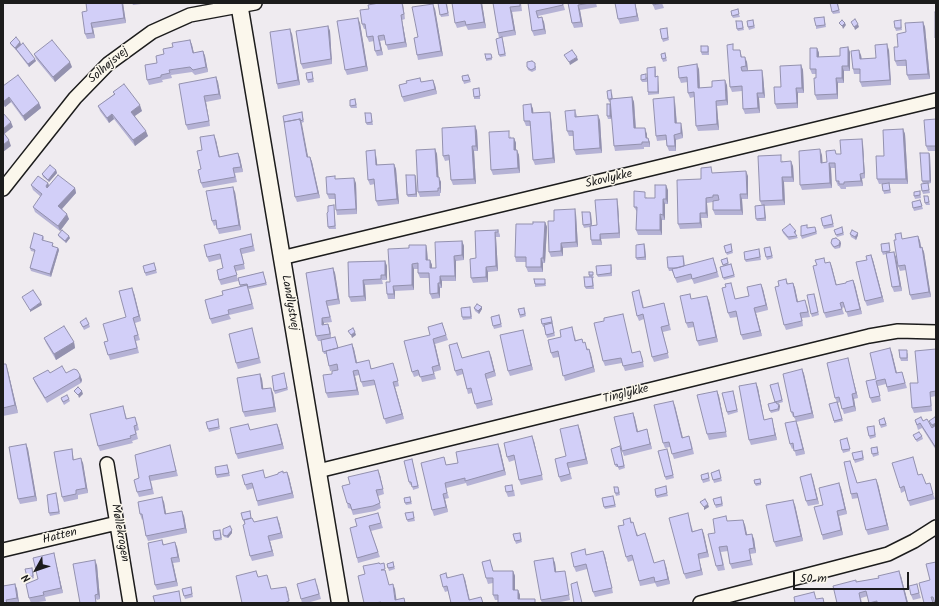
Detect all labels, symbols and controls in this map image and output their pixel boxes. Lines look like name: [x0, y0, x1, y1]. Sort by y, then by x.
street label: Solhøjsvej: [86, 45, 132, 87]
street label: Skovlykke: [584, 168, 634, 192]
street label: Landlystvej: [277, 274, 301, 332]
street label: Tinglykke: [602, 382, 650, 408]
street label: Møllekrogen: [107, 503, 131, 563]
street label: Hatten: [41, 526, 79, 548]
north arrow: [16, 550, 56, 590]
scale bar: [795, 564, 911, 590]
text: N: [18, 569, 36, 586]
text: 50 m: [800, 569, 827, 588]

